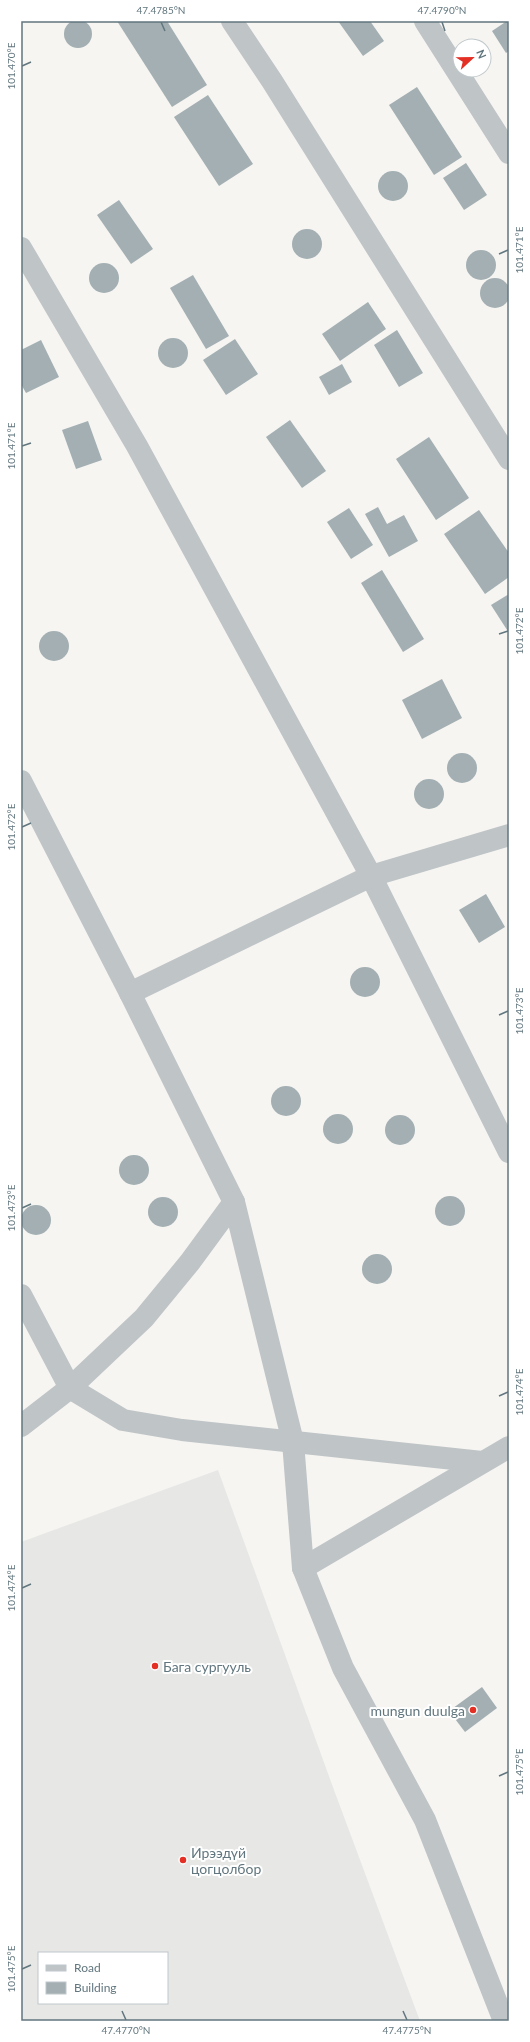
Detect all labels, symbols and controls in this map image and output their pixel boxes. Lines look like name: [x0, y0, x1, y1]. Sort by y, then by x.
text: 47.4785°N: [137, 4, 185, 16]
text: 47.4790°N: [418, 4, 466, 16]
north arrow: [452, 38, 492, 78]
text: 101.470°E: [5, 42, 17, 90]
text: N: [474, 48, 489, 60]
text: 101.471°E: [513, 226, 525, 274]
text: 101.471°E: [5, 422, 17, 470]
text: 101.472°E: [513, 607, 525, 655]
text: 101.472°E: [5, 803, 17, 851]
text: 101.473°E: [513, 987, 525, 1035]
text: 101.473°E: [5, 1184, 17, 1232]
text: 101.474°E: [513, 1368, 525, 1416]
text: 101.474°E: [5, 1564, 17, 1612]
place label: Бага сургууль: [163, 1658, 251, 1675]
marker: Бага сургууль: [150, 1661, 160, 1671]
place label: mungun duulga: [370, 1702, 465, 1719]
marker: mungun duulga: [468, 1705, 478, 1715]
text: 101.475°E: [513, 1748, 525, 1796]
place label: Ирээдүй цогцолбор: [191, 1844, 261, 1877]
marker: Ирээдүй цогцолбор: [178, 1855, 188, 1865]
text: 101.475°E: [5, 1945, 17, 1993]
legend: [38, 1952, 168, 2004]
text: Road: [74, 1960, 101, 1975]
text: Building: [74, 1980, 117, 1995]
text: 47.4770°N: [102, 2024, 150, 2036]
text: 47.4775°N: [383, 2024, 431, 2036]

